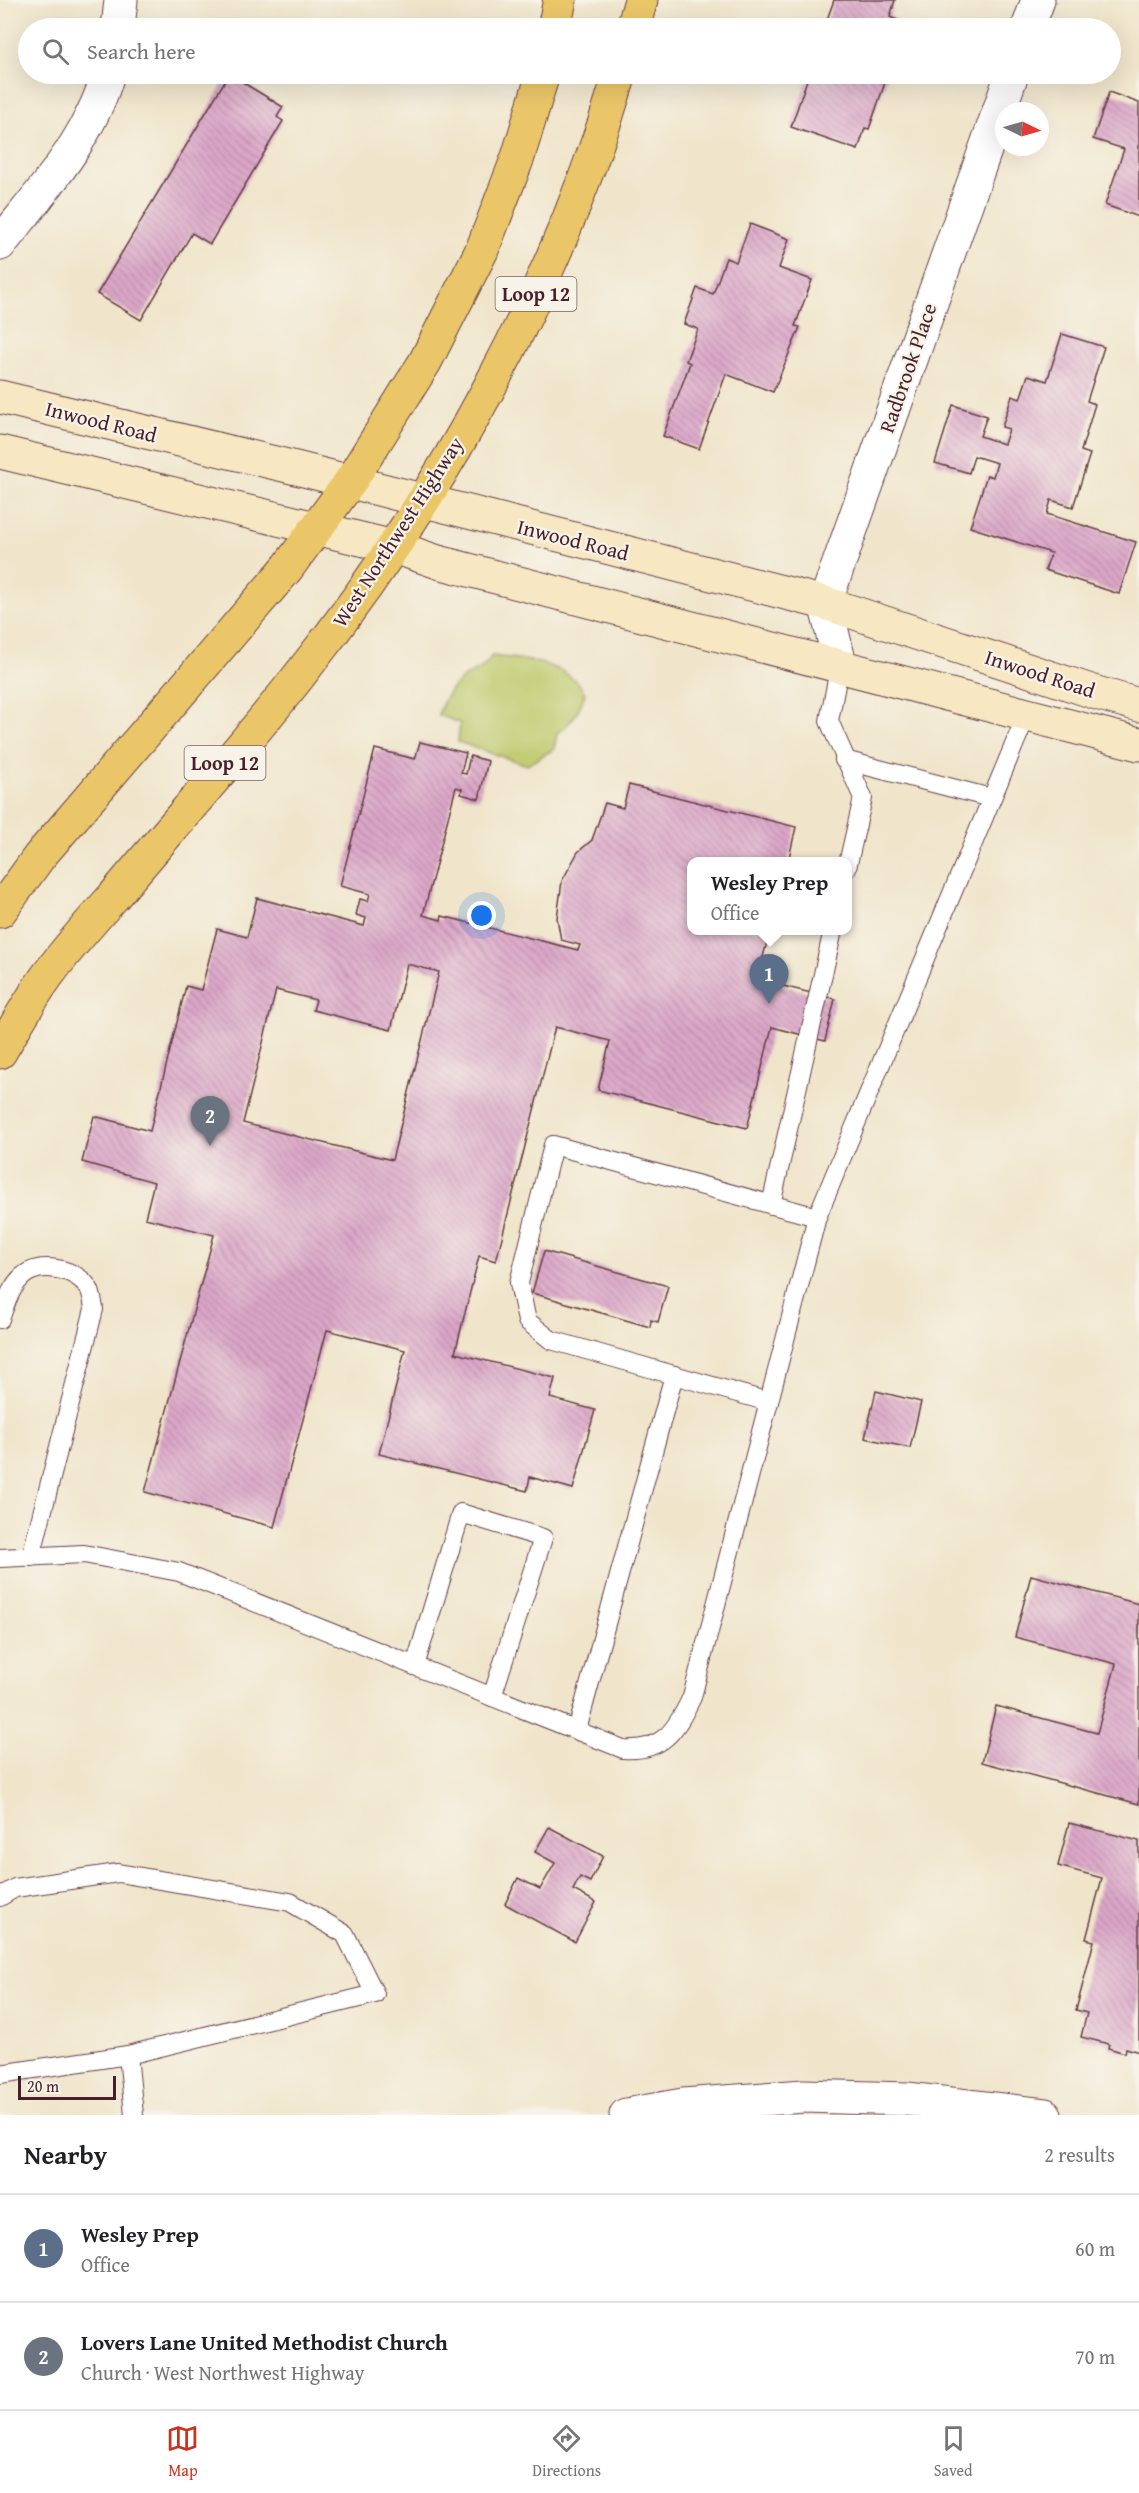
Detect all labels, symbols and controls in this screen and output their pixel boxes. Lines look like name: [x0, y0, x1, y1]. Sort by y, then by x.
search box: [18, 18, 1121, 84]
icon: search: [39, 35, 72, 68]
text: Search here: [87, 35, 196, 67]
north arrow: [995, 102, 1049, 156]
road number: Loop 12: [496, 277, 576, 311]
street label: Radbrook Place: [871, 299, 944, 437]
street label: Inwood Road: [42, 393, 161, 451]
street label: West Northwest Highway: [324, 430, 471, 633]
street label: Inwood Road: [514, 511, 633, 569]
street label: Inwood Road: [981, 641, 1100, 706]
road number: Loop 12: [184, 746, 266, 780]
popup: [687, 857, 852, 935]
text: Wesley Prep: [711, 866, 828, 898]
text: Office: [711, 898, 759, 927]
your location: [467, 901, 496, 930]
pin: 1: [750, 954, 788, 1004]
pin: 2: [190, 1096, 230, 1146]
scale bar: [18, 2073, 116, 2100]
text: 20 m: [27, 2074, 59, 2098]
text: Nearby: [24, 2135, 107, 2174]
text: 2 results: [1044, 2140, 1115, 2169]
text: Wesley Prep: [81, 2218, 199, 2250]
text: 1: [38, 2234, 49, 2263]
text: 60 m: [1075, 2234, 1115, 2263]
text: Office: [81, 2250, 130, 2279]
text: Lovers Lane United Methodist Church: [81, 2326, 448, 2358]
text: 2: [38, 2342, 49, 2371]
text: 70 m: [1075, 2342, 1115, 2371]
text: Church · West Northwest Highway: [81, 2358, 365, 2387]
tab: Map: [166, 2422, 199, 2482]
tab: Directions: [532, 2422, 601, 2482]
tab: Saved: [934, 2422, 973, 2482]

